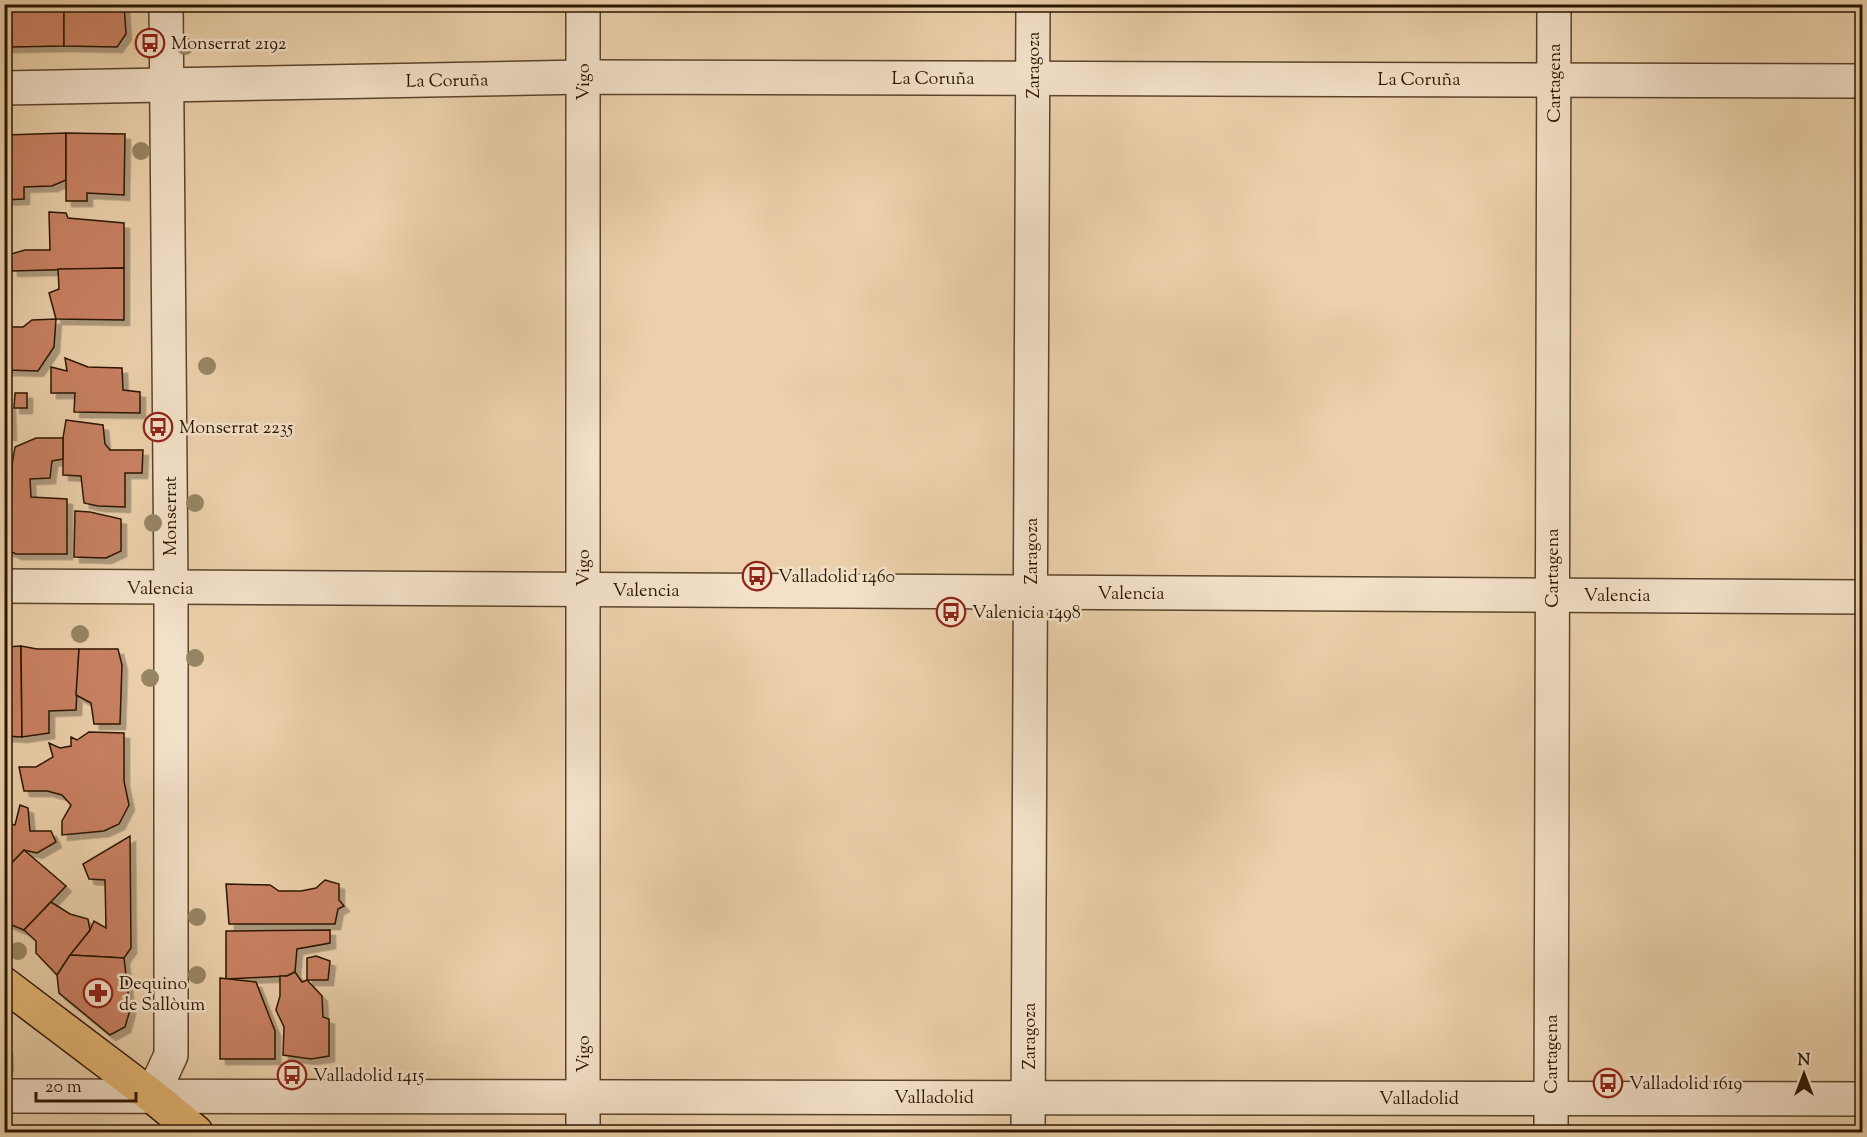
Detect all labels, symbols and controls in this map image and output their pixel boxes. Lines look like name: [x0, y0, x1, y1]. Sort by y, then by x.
bus stop icon: Monserrat 2192: [134, 27, 166, 59]
place label: Monserrat 2192: [171, 32, 287, 58]
street label: Zaragoza: [1022, 32, 1048, 98]
street label: Cartagena: [1543, 43, 1569, 123]
street label: Vigo: [572, 63, 598, 101]
street label: La Coruña: [892, 67, 974, 93]
street label: La Coruña: [405, 68, 489, 96]
street label: La Coruña: [1378, 68, 1460, 94]
bus stop icon: Monserrat 2235: [142, 411, 174, 443]
place label: Monserrat 2235: [179, 416, 293, 442]
street label: Monserrat: [159, 476, 185, 556]
street label: Zaragoza: [1020, 518, 1046, 584]
street label: Cartagena: [1541, 528, 1567, 608]
street label: Vigo: [572, 549, 598, 587]
bus stop icon: Valladolid 1460: [741, 560, 773, 592]
place label: Valladolid 1460: [778, 565, 895, 591]
street label: Valencia: [127, 577, 194, 603]
street label: Valencia: [613, 579, 680, 605]
street label: Valencia: [1098, 582, 1165, 608]
street label: Valencia: [1584, 584, 1651, 610]
bus stop icon: Valenicia 1498: [935, 596, 967, 628]
place label: Valenicia 1498: [972, 601, 1081, 627]
place label: Dequino de Sallòum: [119, 972, 205, 1019]
pharmacy icon: Dequino de Sallòum: [82, 977, 114, 1009]
street label: Zaragoza: [1018, 1003, 1044, 1069]
street label: Cartagena: [1540, 1014, 1566, 1094]
street label: Vigo: [572, 1035, 598, 1073]
north arrow: [1774, 1044, 1834, 1104]
text: N: [1798, 1050, 1811, 1073]
bus stop icon: Valladolid 1415: [276, 1059, 308, 1091]
place label: Valladolid 1415: [313, 1064, 424, 1090]
scale bar: [36, 1065, 136, 1103]
bus stop icon: Valladolid 1619: [1592, 1067, 1624, 1099]
place label: Valladolid 1619: [1629, 1072, 1742, 1098]
text: 20 m: [45, 1075, 82, 1101]
street label: Valladolid: [894, 1086, 974, 1112]
street label: Valladolid: [1379, 1087, 1459, 1113]

